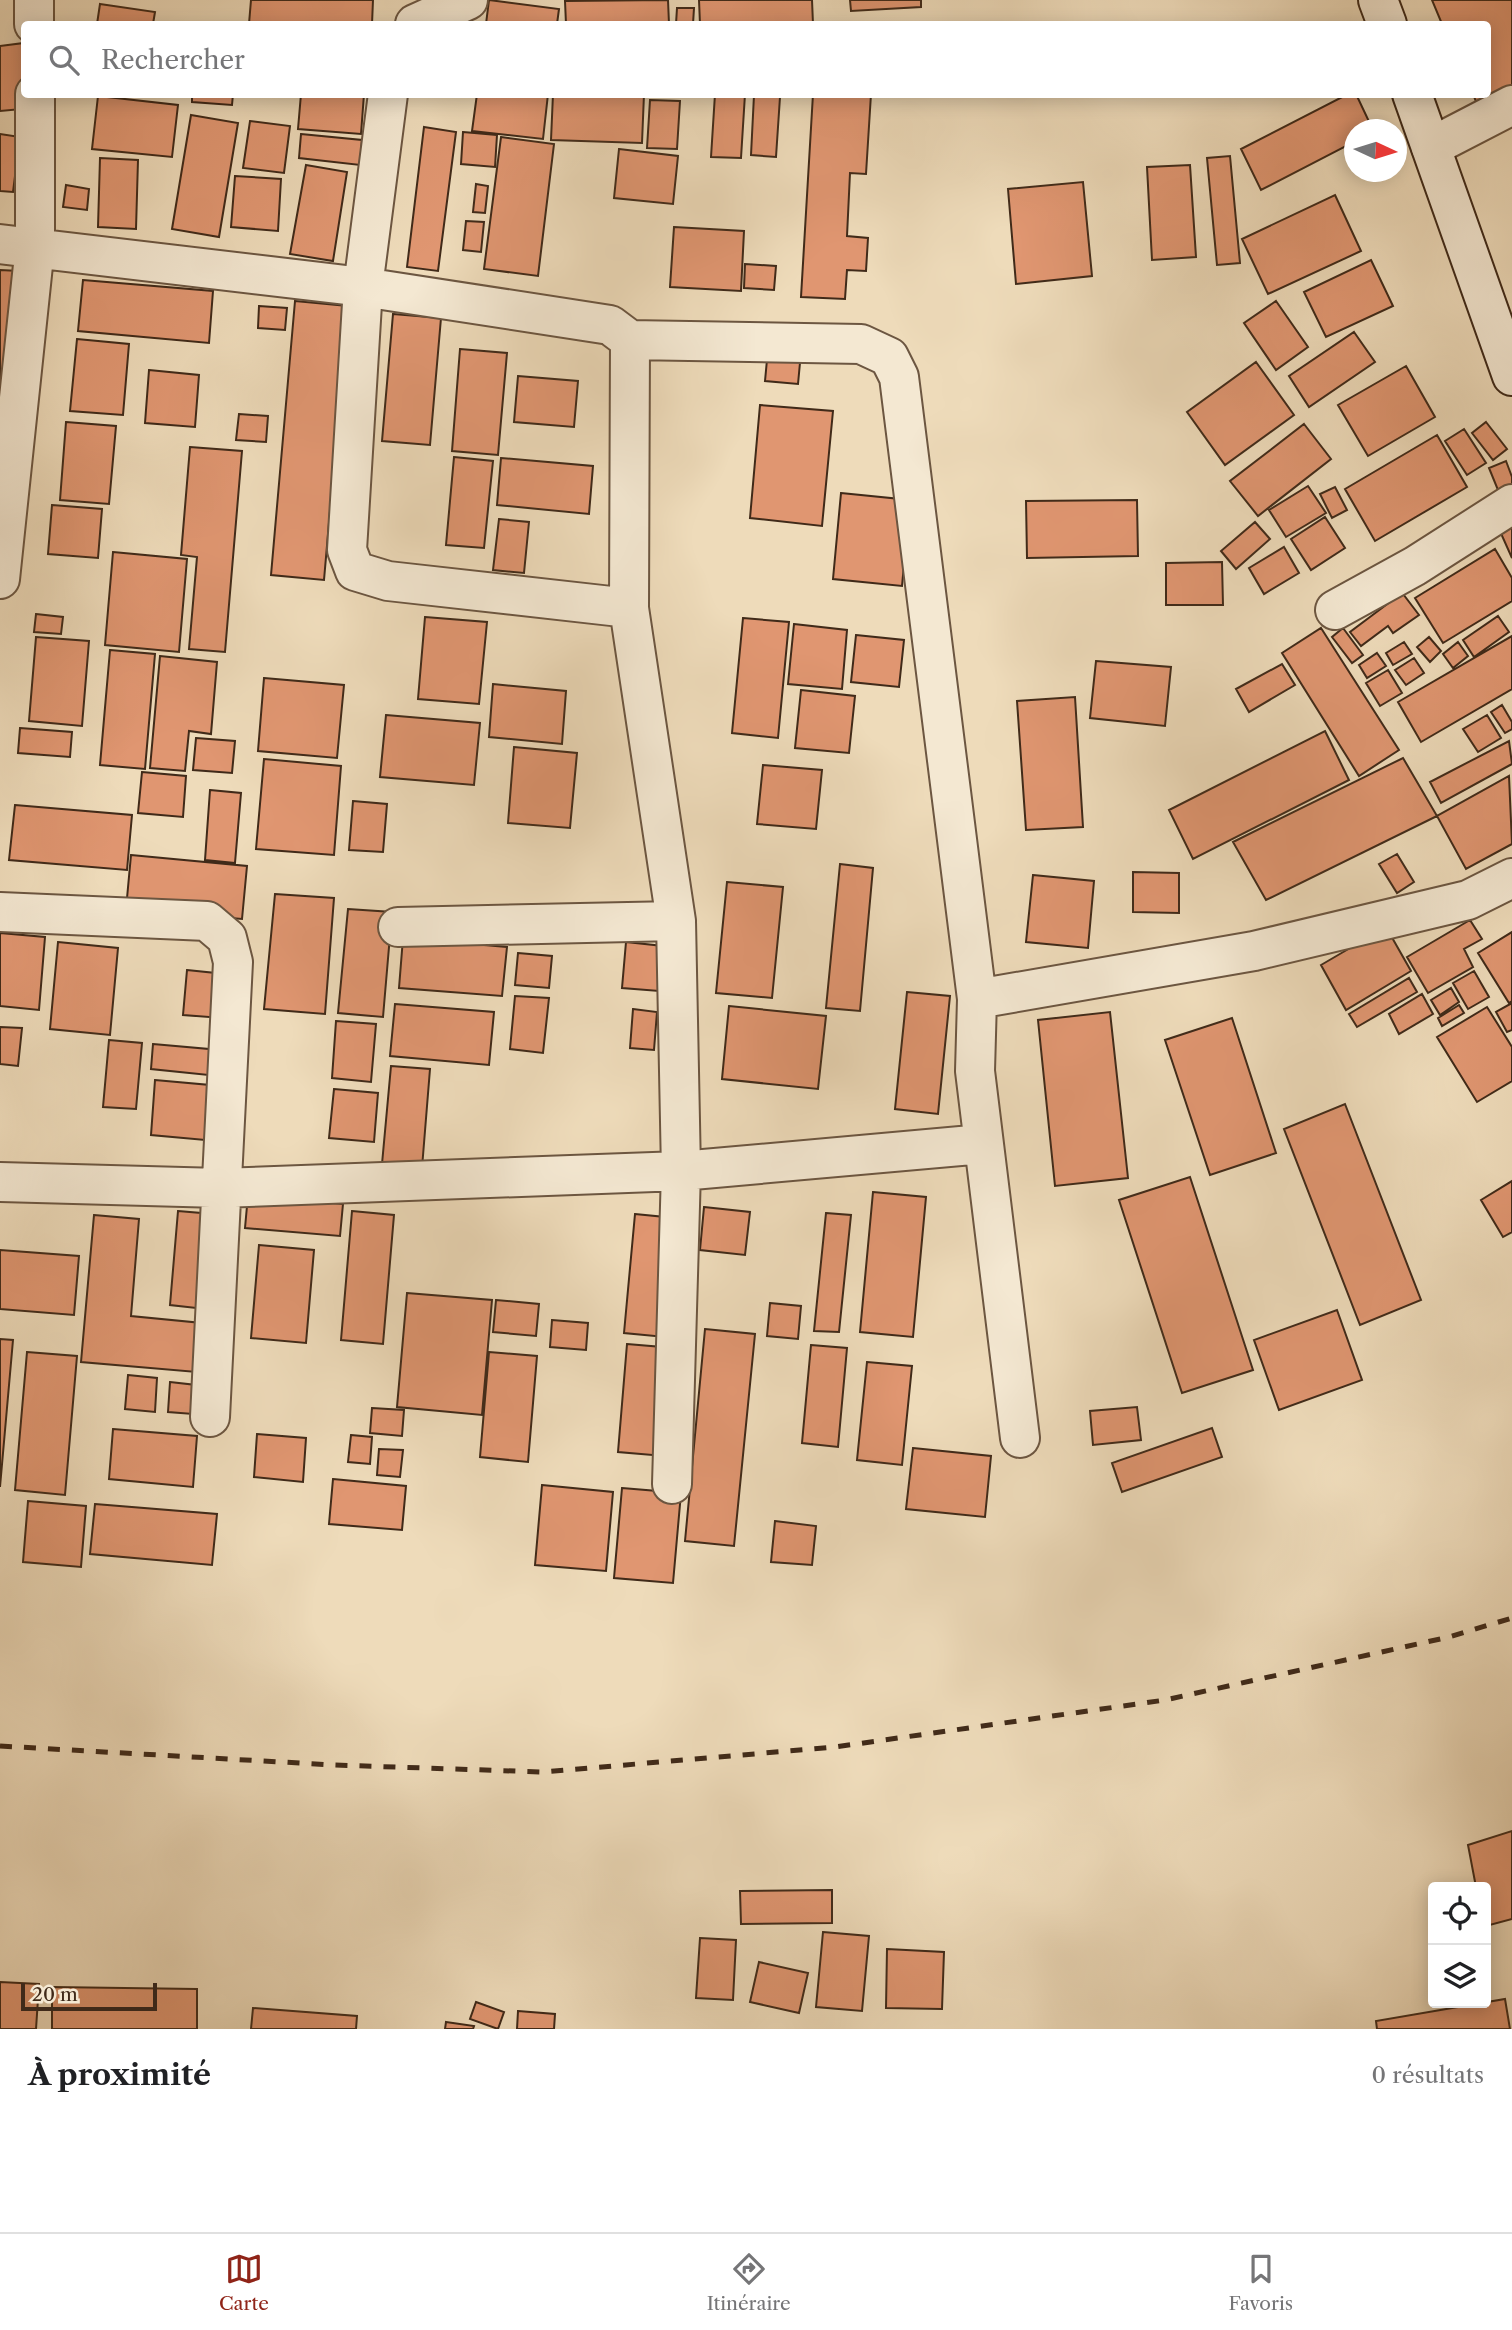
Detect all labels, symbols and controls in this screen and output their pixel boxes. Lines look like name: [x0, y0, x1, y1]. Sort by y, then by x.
search box: [21, 21, 1491, 98]
icon: search: [45, 41, 83, 79]
text: Rechercher: [101, 44, 245, 76]
north arrow: [1344, 119, 1407, 182]
map controls: [1428, 1882, 1491, 2008]
button: locate: [1428, 1882, 1491, 1945]
button: layers: [1428, 1945, 1491, 2008]
scale bar: [21, 1980, 158, 2012]
text: 20 m: [32, 1983, 78, 2006]
text: À proximité: [28, 2056, 211, 2093]
text: 0 résultats: [1372, 2061, 1484, 2089]
tab: Carte: [219, 2250, 269, 2315]
tab: Itinéraire: [707, 2250, 791, 2315]
tab: Favoris: [1228, 2250, 1293, 2315]

